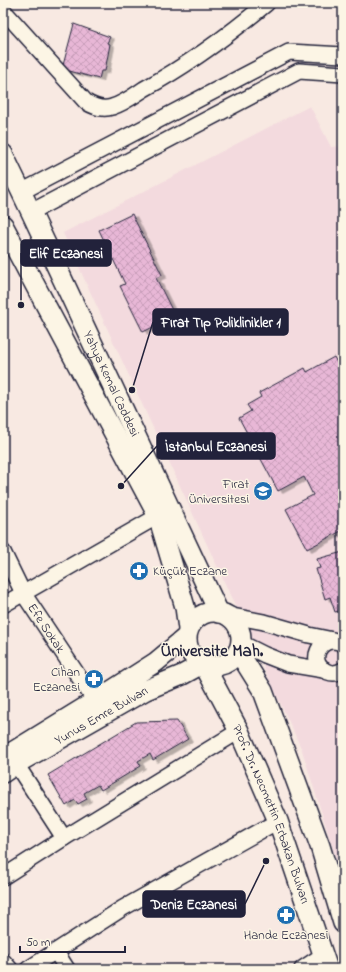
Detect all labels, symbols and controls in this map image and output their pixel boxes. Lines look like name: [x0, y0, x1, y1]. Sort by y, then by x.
callout: Elif Eczanesi: [21, 240, 111, 266]
text: Elif Eczanesi: [29, 244, 104, 265]
callout: Fırat Tıp Poliklinikler 1: [153, 309, 288, 335]
text: Fırat Tıp Poliklinikler 1: [160, 313, 281, 334]
street label: Yahya Kemal Caddesi: [78, 328, 144, 440]
callout: İstanbul Eczanesi: [157, 433, 275, 459]
text: İstanbul Eczanesi: [165, 437, 267, 458]
place label: Fırat Üniversitesi: [189, 475, 250, 509]
school or university icon: Fırat Üniversitesi: [252, 480, 274, 502]
pharmacy icon: Küçük Eczane: [128, 560, 150, 582]
place label: Küçük Eczane: [153, 562, 227, 581]
street label: Efe Sokak: [23, 600, 70, 657]
district label: Üniversite Mah.: [161, 639, 264, 664]
place label: Cihan Eczanesi: [33, 663, 80, 697]
pharmacy icon: Cihan Eczanesi: [83, 668, 105, 690]
street label: Yunus Emre Bulvarı: [51, 681, 152, 750]
street label: Prof. Dr. Necmettin Erbakan Bulvarı: [228, 721, 315, 906]
callout: Deniz Eczanesi: [143, 891, 245, 917]
text: Deniz Eczanesi: [150, 895, 238, 916]
pharmacy icon: Hande Eczanesi: [275, 904, 297, 926]
place label: Hande Eczanesi: [244, 926, 328, 945]
scale bar: [20, 928, 125, 954]
text: 50 m: [26, 934, 50, 952]

